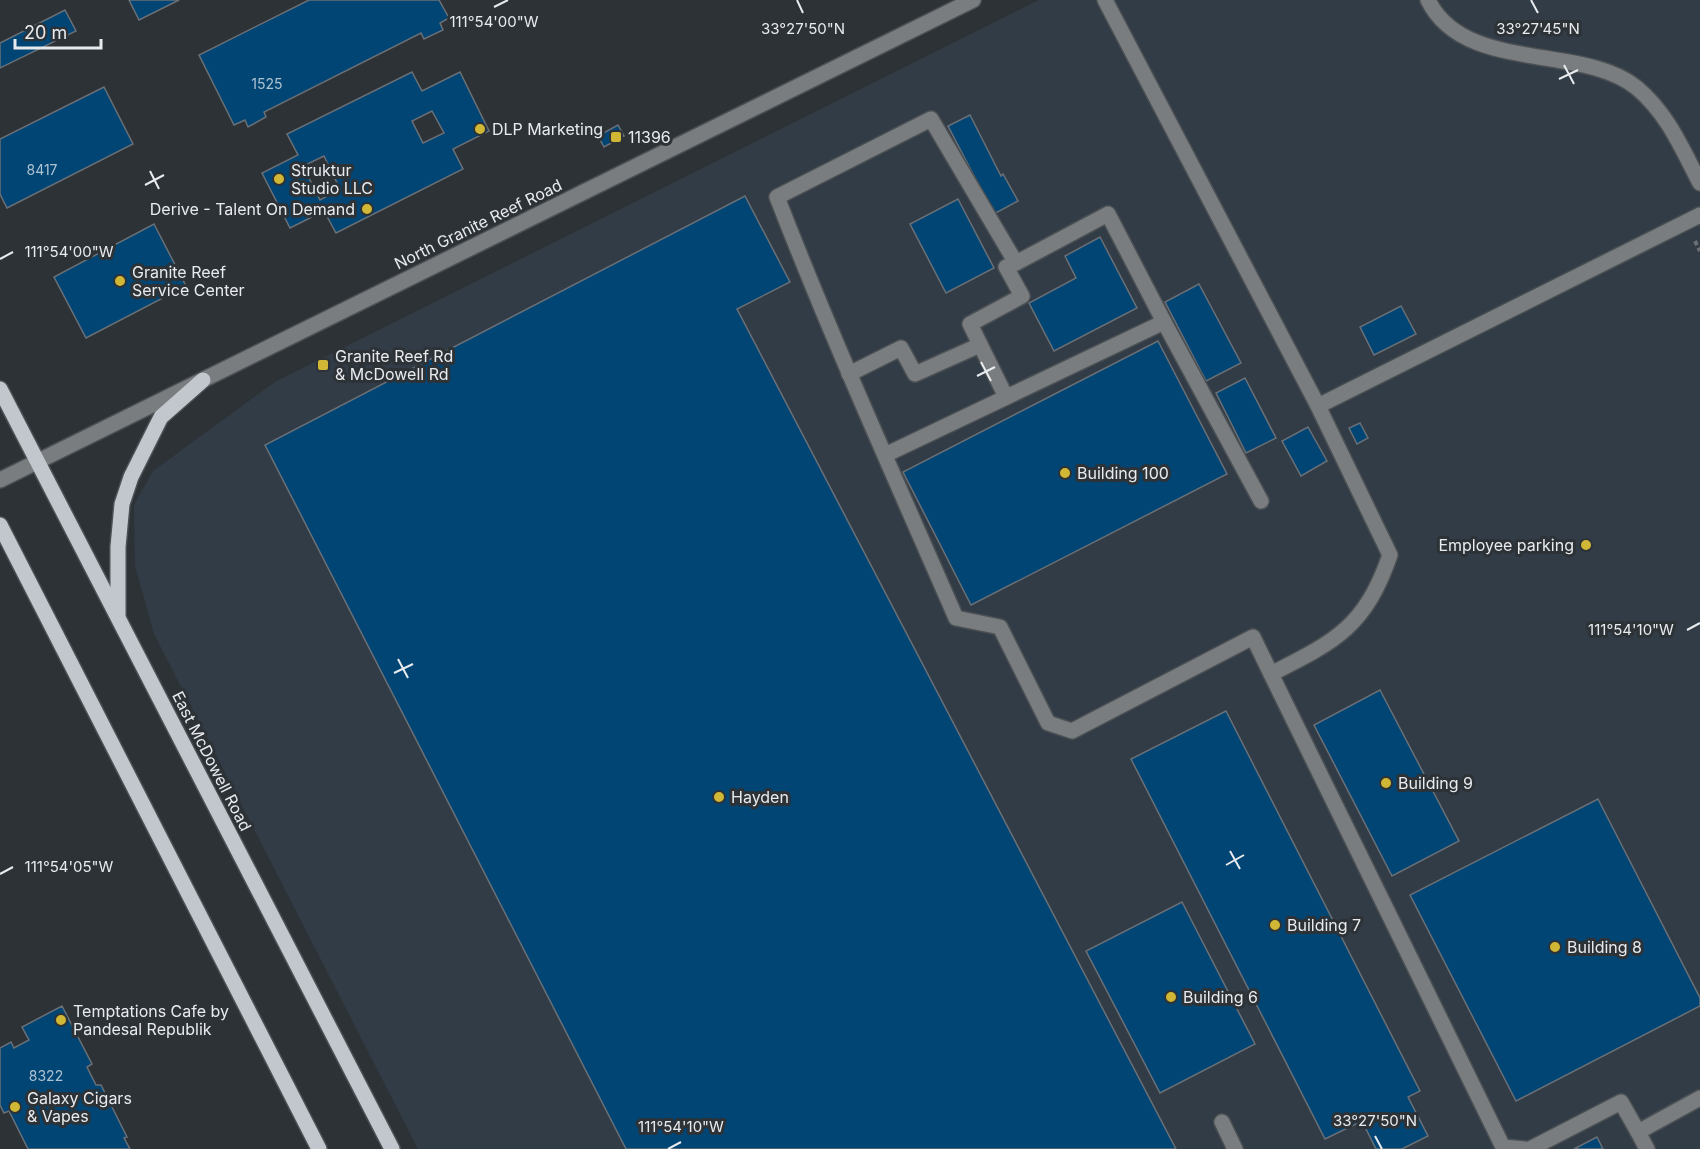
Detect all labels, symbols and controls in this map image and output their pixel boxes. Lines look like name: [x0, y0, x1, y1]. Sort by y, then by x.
scale bar: [15, 12, 100, 50]
text: 111°54'00"W: [449, 12, 539, 31]
text: 33°27'50"N: [761, 19, 845, 38]
text: 33°27'45"N: [1496, 19, 1580, 38]
text: 20 m: [24, 22, 67, 43]
house number: 1525: [251, 75, 283, 92]
place label: DLP Marketing: [492, 119, 603, 139]
marker: DLP Marketing: [473, 122, 487, 136]
place label: 11396: [628, 127, 671, 147]
marker: 11396: [609, 130, 623, 144]
place label: Struktur Studio LLC: [291, 160, 373, 198]
house number: 8417: [26, 161, 58, 178]
marker: Struktur Studio LLC: [272, 172, 286, 186]
street label: North Granite Reef Road: [391, 175, 565, 273]
place label: Derive - Talent On Demand: [150, 199, 355, 219]
marker: Derive - Talent On Demand: [360, 202, 374, 216]
text: 111°54'00"W: [24, 242, 114, 261]
place label: Granite Reef Service Center: [132, 262, 245, 300]
marker: Granite Reef Service Center: [113, 274, 127, 288]
place label: Granite Reef Rd & McDowell Rd: [335, 346, 453, 384]
marker: Granite Reef Rd & McDowell Rd: [316, 358, 330, 372]
place label: Building 100: [1077, 463, 1169, 483]
marker: Building 100: [1058, 466, 1072, 480]
place label: Employee parking: [1438, 535, 1574, 555]
marker: Employee parking: [1579, 538, 1593, 552]
text: 111°54'10"W: [1588, 620, 1674, 639]
street label: East McDowell Road: [168, 688, 256, 834]
place label: Building 9: [1398, 773, 1473, 793]
marker: Building 9: [1379, 776, 1393, 790]
place label: Hayden: [731, 787, 789, 807]
marker: Hayden: [712, 790, 726, 804]
text: 111°54'05"W: [25, 857, 114, 876]
place label: Building 7: [1287, 915, 1361, 935]
marker: Building 7: [1268, 918, 1282, 932]
place label: Building 8: [1567, 937, 1642, 957]
marker: Building 8: [1548, 940, 1562, 954]
place label: Building 6: [1183, 987, 1258, 1007]
marker: Building 6: [1164, 990, 1178, 1004]
place label: Temptations Cafe by Pandesal Republik: [73, 1001, 229, 1039]
marker: Temptations Cafe by Pandesal Republik: [54, 1013, 68, 1027]
house number: 8322: [29, 1067, 63, 1084]
place label: Galaxy Cigars & Vapes: [27, 1088, 132, 1126]
marker: Galaxy Cigars & Vapes: [8, 1100, 22, 1114]
text: 33°27'50"N: [1333, 1111, 1417, 1130]
text: 111°54'10"W: [638, 1117, 724, 1136]

